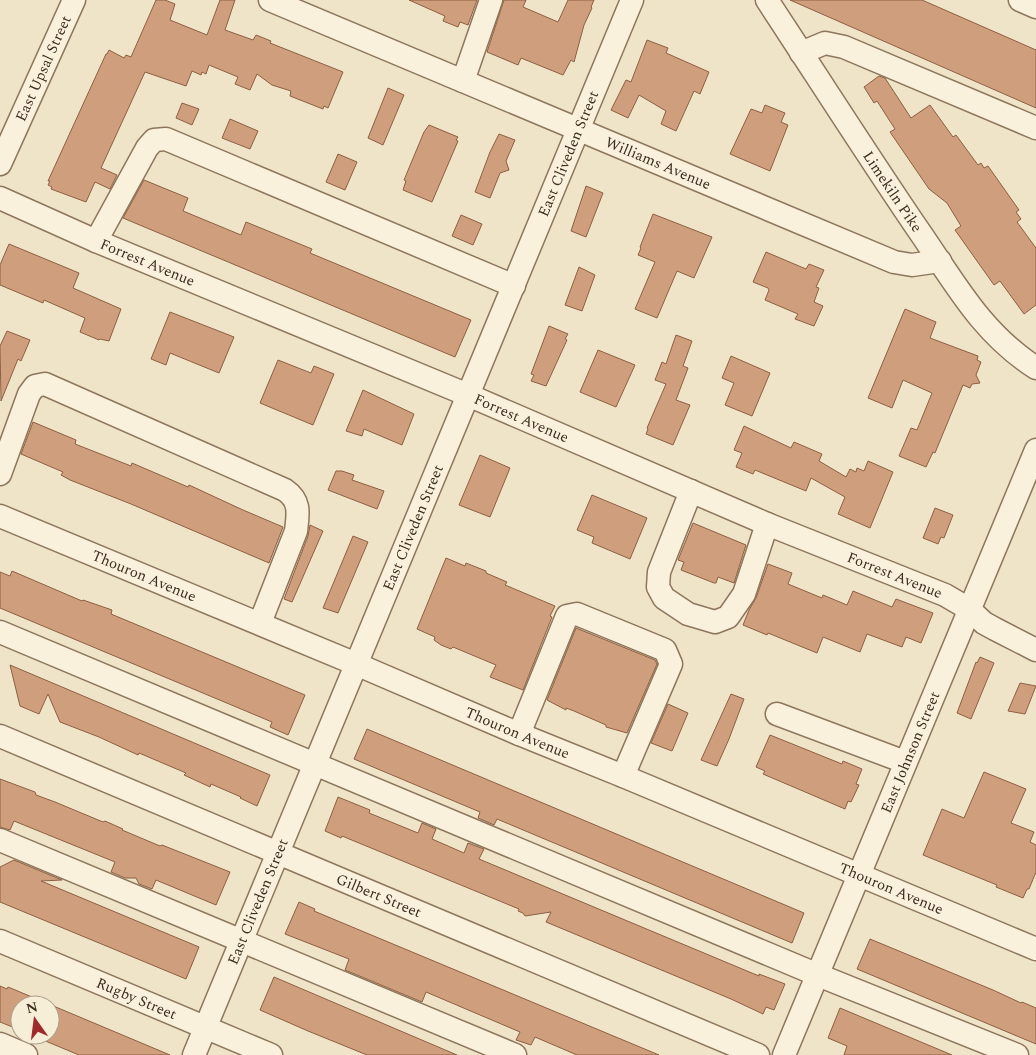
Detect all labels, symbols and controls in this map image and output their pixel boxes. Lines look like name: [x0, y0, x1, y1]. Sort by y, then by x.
street label: East Upsal Street: [9, 11, 77, 125]
street label: East Cliveden Street: [532, 87, 605, 220]
street label: Williams Avenue: [602, 131, 715, 195]
street label: Limekiln Pike: [857, 146, 928, 237]
street label: Forrest Avenue: [96, 232, 199, 292]
street label: Forrest Avenue: [470, 387, 572, 449]
street label: East Cliveden Street: [377, 461, 449, 594]
street label: Thouron Avenue: [88, 544, 200, 608]
street label: Forrest Avenue: [844, 546, 946, 604]
street label: East Johnson Street: [874, 688, 946, 817]
street label: Thouron Avenue: [461, 701, 573, 765]
street label: East Cliveden Street: [221, 835, 294, 968]
street label: Thouron Avenue: [835, 856, 947, 921]
street label: Gilbert Street: [332, 867, 425, 924]
street label: Rugby Street: [93, 971, 180, 1026]
north arrow: [10, 995, 60, 1045]
text: N: [24, 996, 40, 1019]

